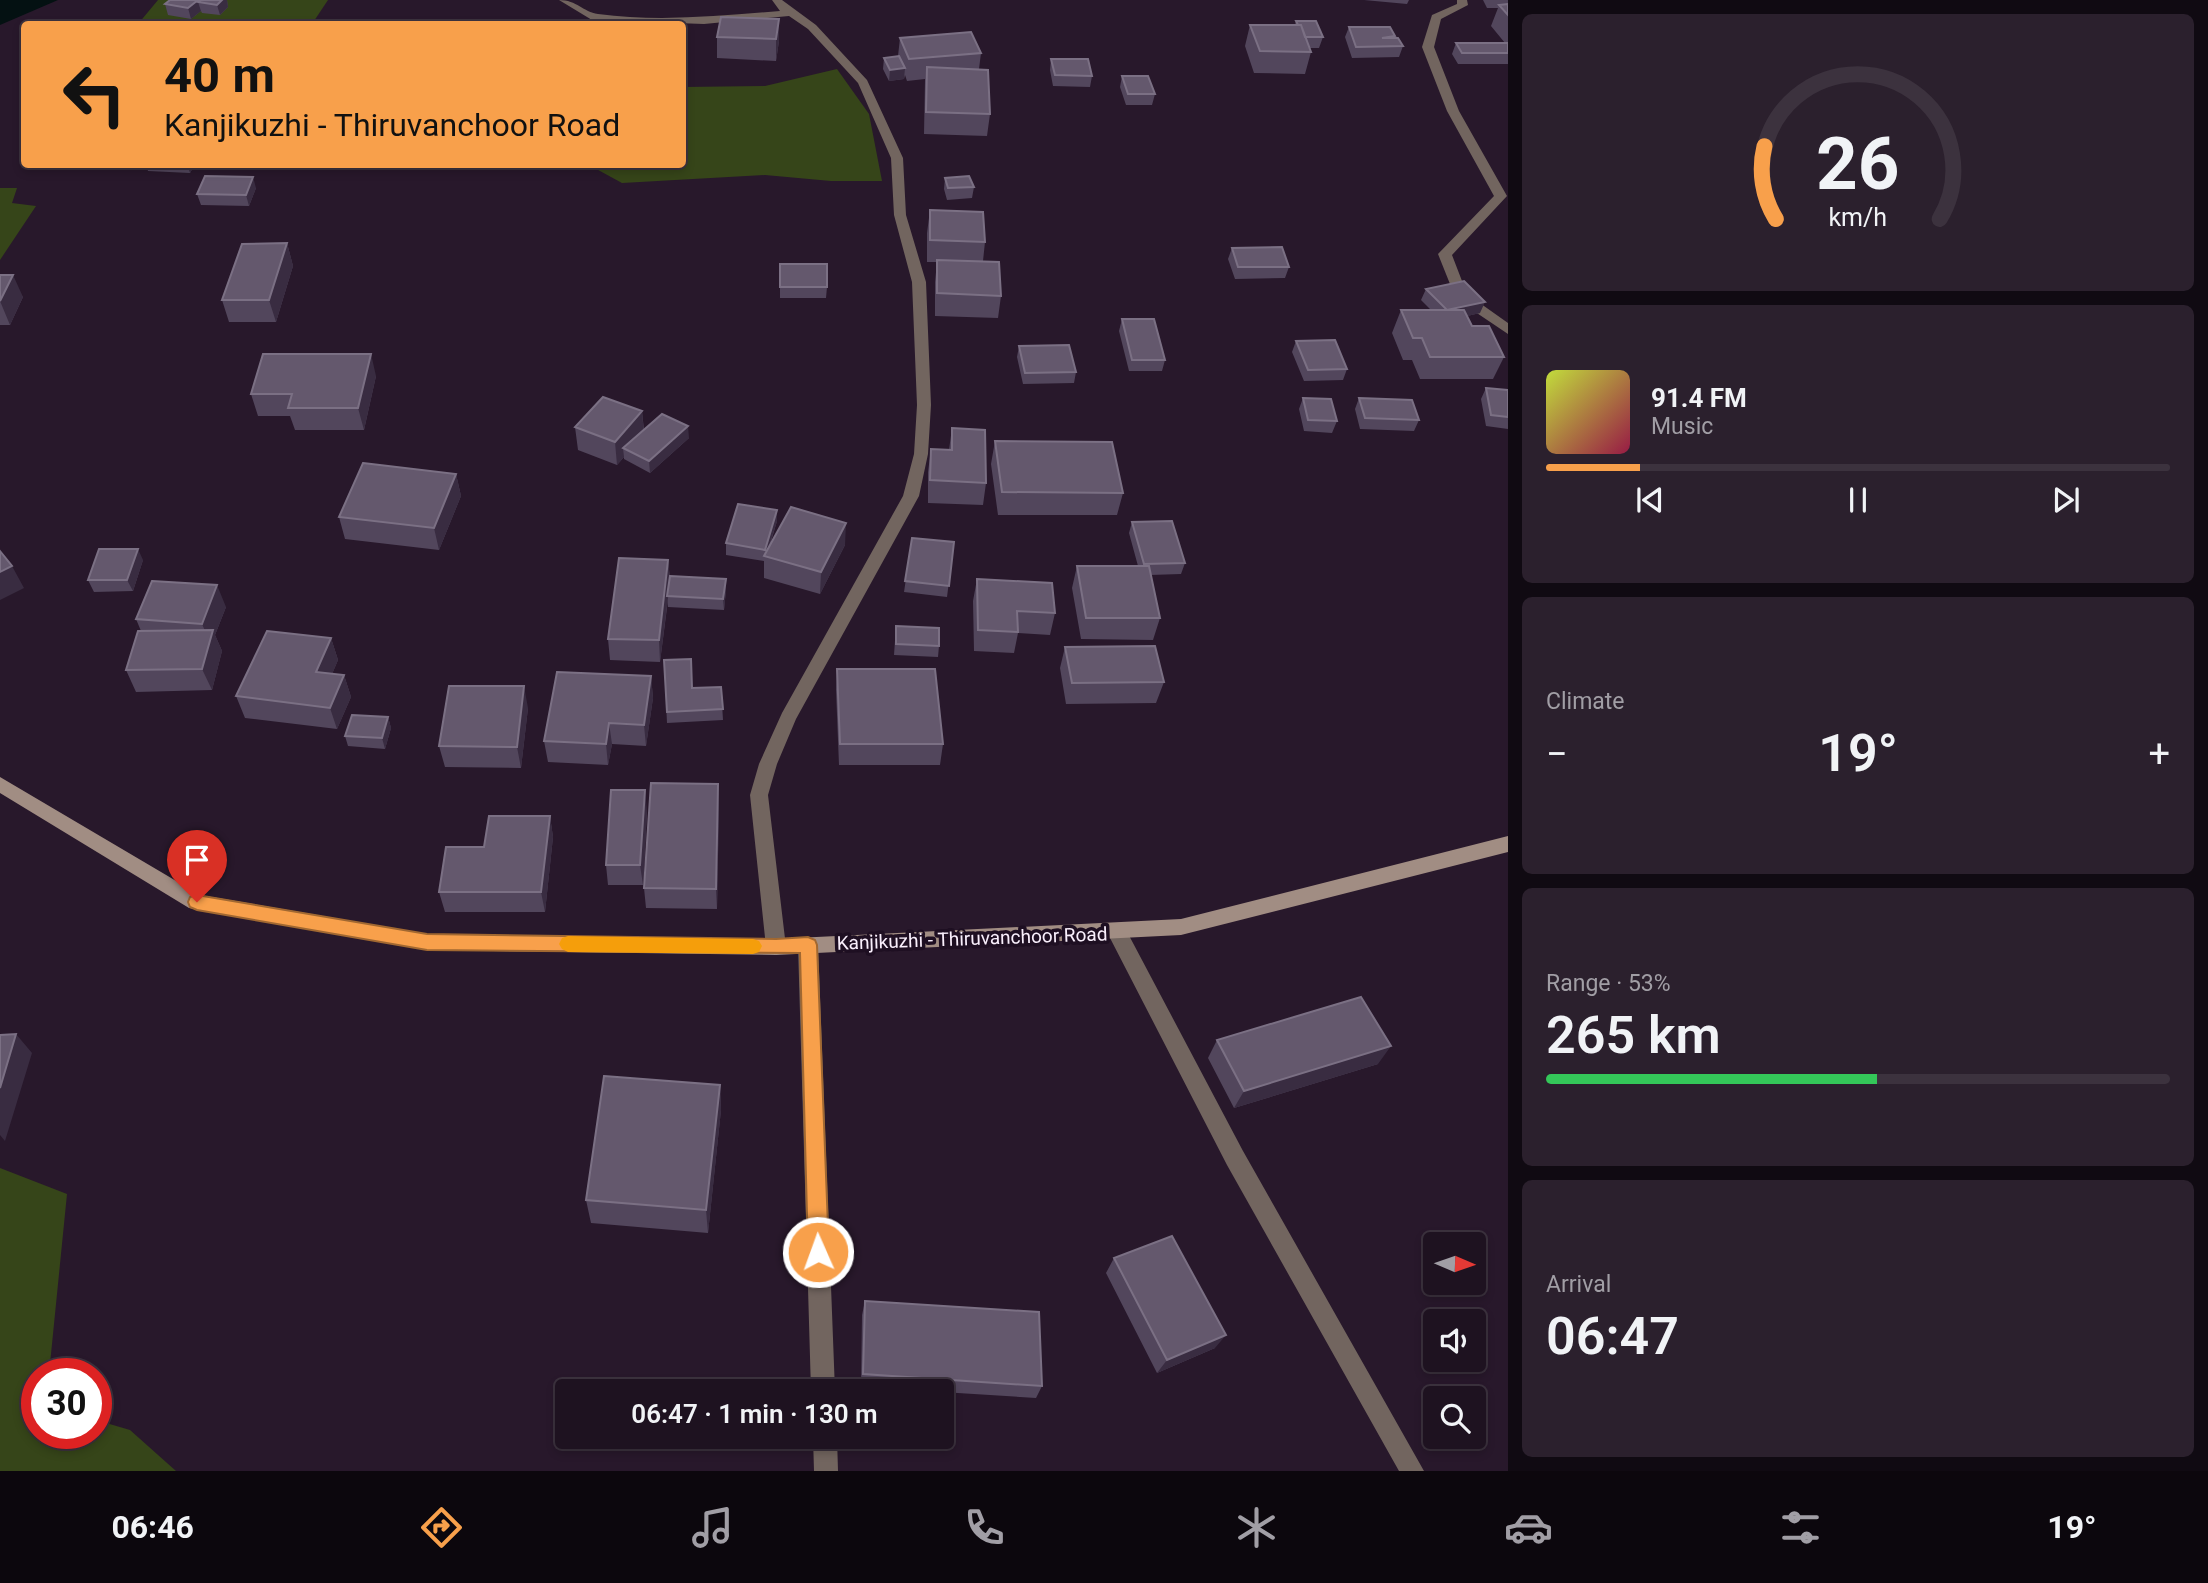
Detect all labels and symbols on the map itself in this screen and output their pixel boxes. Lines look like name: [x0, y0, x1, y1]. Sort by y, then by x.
pin: [167, 830, 227, 902]
street label: Kanjikuzhi - Thiruvanchoor Road: [836, 922, 1108, 955]
position arrow: [781, 1215, 855, 1289]
north arrow: [1423, 1232, 1486, 1295]
speed limit sign: 30: [21, 1358, 112, 1449]

